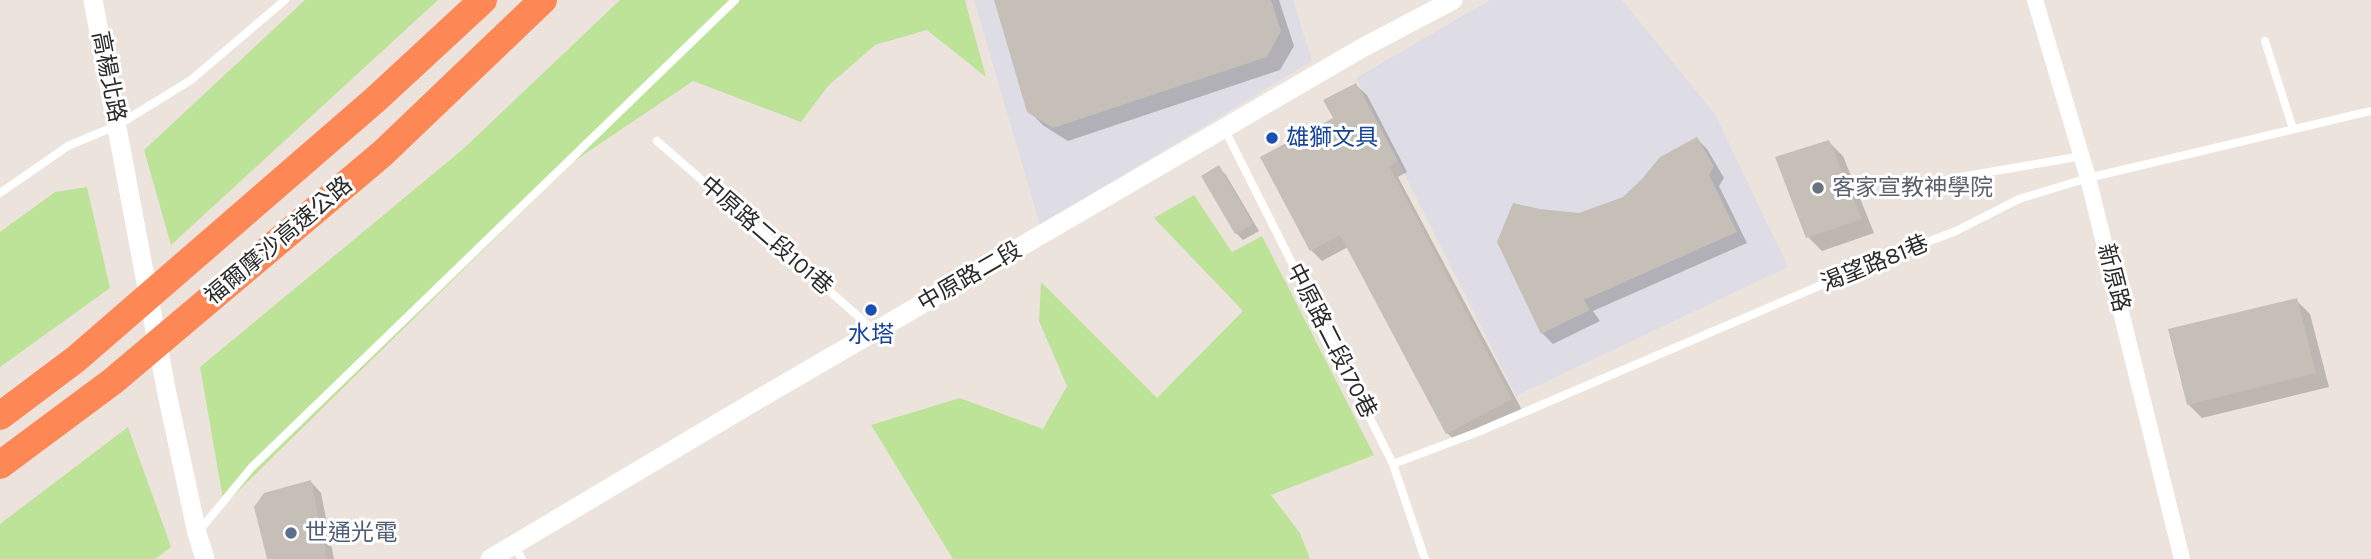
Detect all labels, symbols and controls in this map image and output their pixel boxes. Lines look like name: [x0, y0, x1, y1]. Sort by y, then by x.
street label: 高楊北路: [86, 29, 130, 125]
place label: 雄獅文具: [1286, 124, 1378, 152]
marker: 雄獅文具: [1264, 130, 1280, 146]
street label: 福爾摩沙高速公路: [200, 171, 358, 311]
street label: 中原路二段101巷: [694, 171, 838, 301]
place label: 客家宣教神學院: [1832, 174, 1993, 202]
marker: 客家宣教神學院: [1810, 180, 1826, 196]
street label: 渴望路81巷: [1817, 230, 1933, 298]
street label: 中原路二段: [913, 236, 1027, 318]
street label: 新原路: [2091, 241, 2135, 315]
street label: 中原路二段170巷: [1280, 259, 1382, 423]
marker: 水塔: [863, 302, 879, 318]
place label: 水塔: [848, 321, 894, 349]
place label: 世通光電: [305, 519, 397, 547]
marker: 世通光電: [283, 525, 299, 541]

